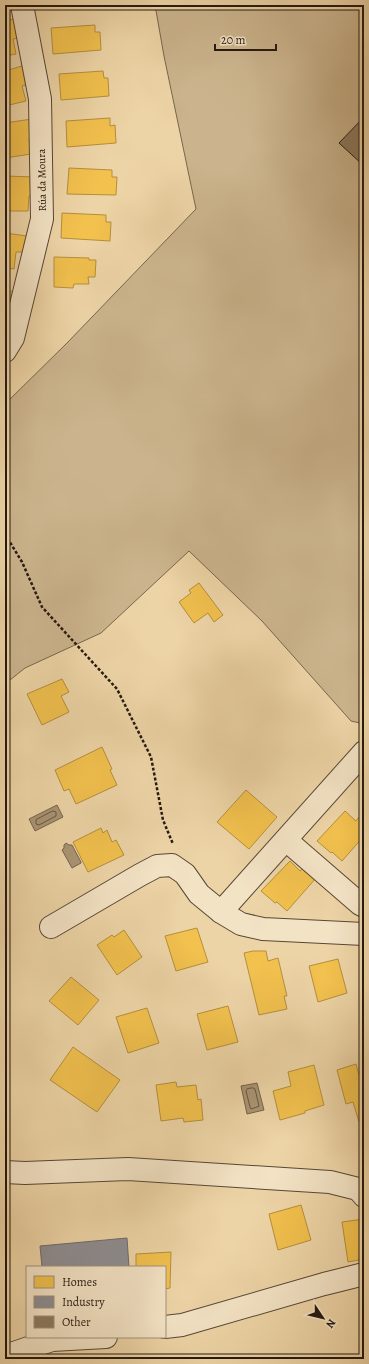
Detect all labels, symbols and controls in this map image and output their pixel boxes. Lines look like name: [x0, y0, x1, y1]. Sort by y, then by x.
scale bar: [215, 26, 276, 52]
text: 20 m: [221, 32, 245, 48]
street label: Rúa da Moura: [34, 148, 50, 211]
legend: [26, 1266, 166, 1338]
text: Homes: [62, 1274, 97, 1290]
text: Industry: [62, 1294, 105, 1310]
north arrow: [303, 1298, 343, 1338]
text: Other: [62, 1314, 91, 1330]
text: N: [322, 1316, 339, 1331]

